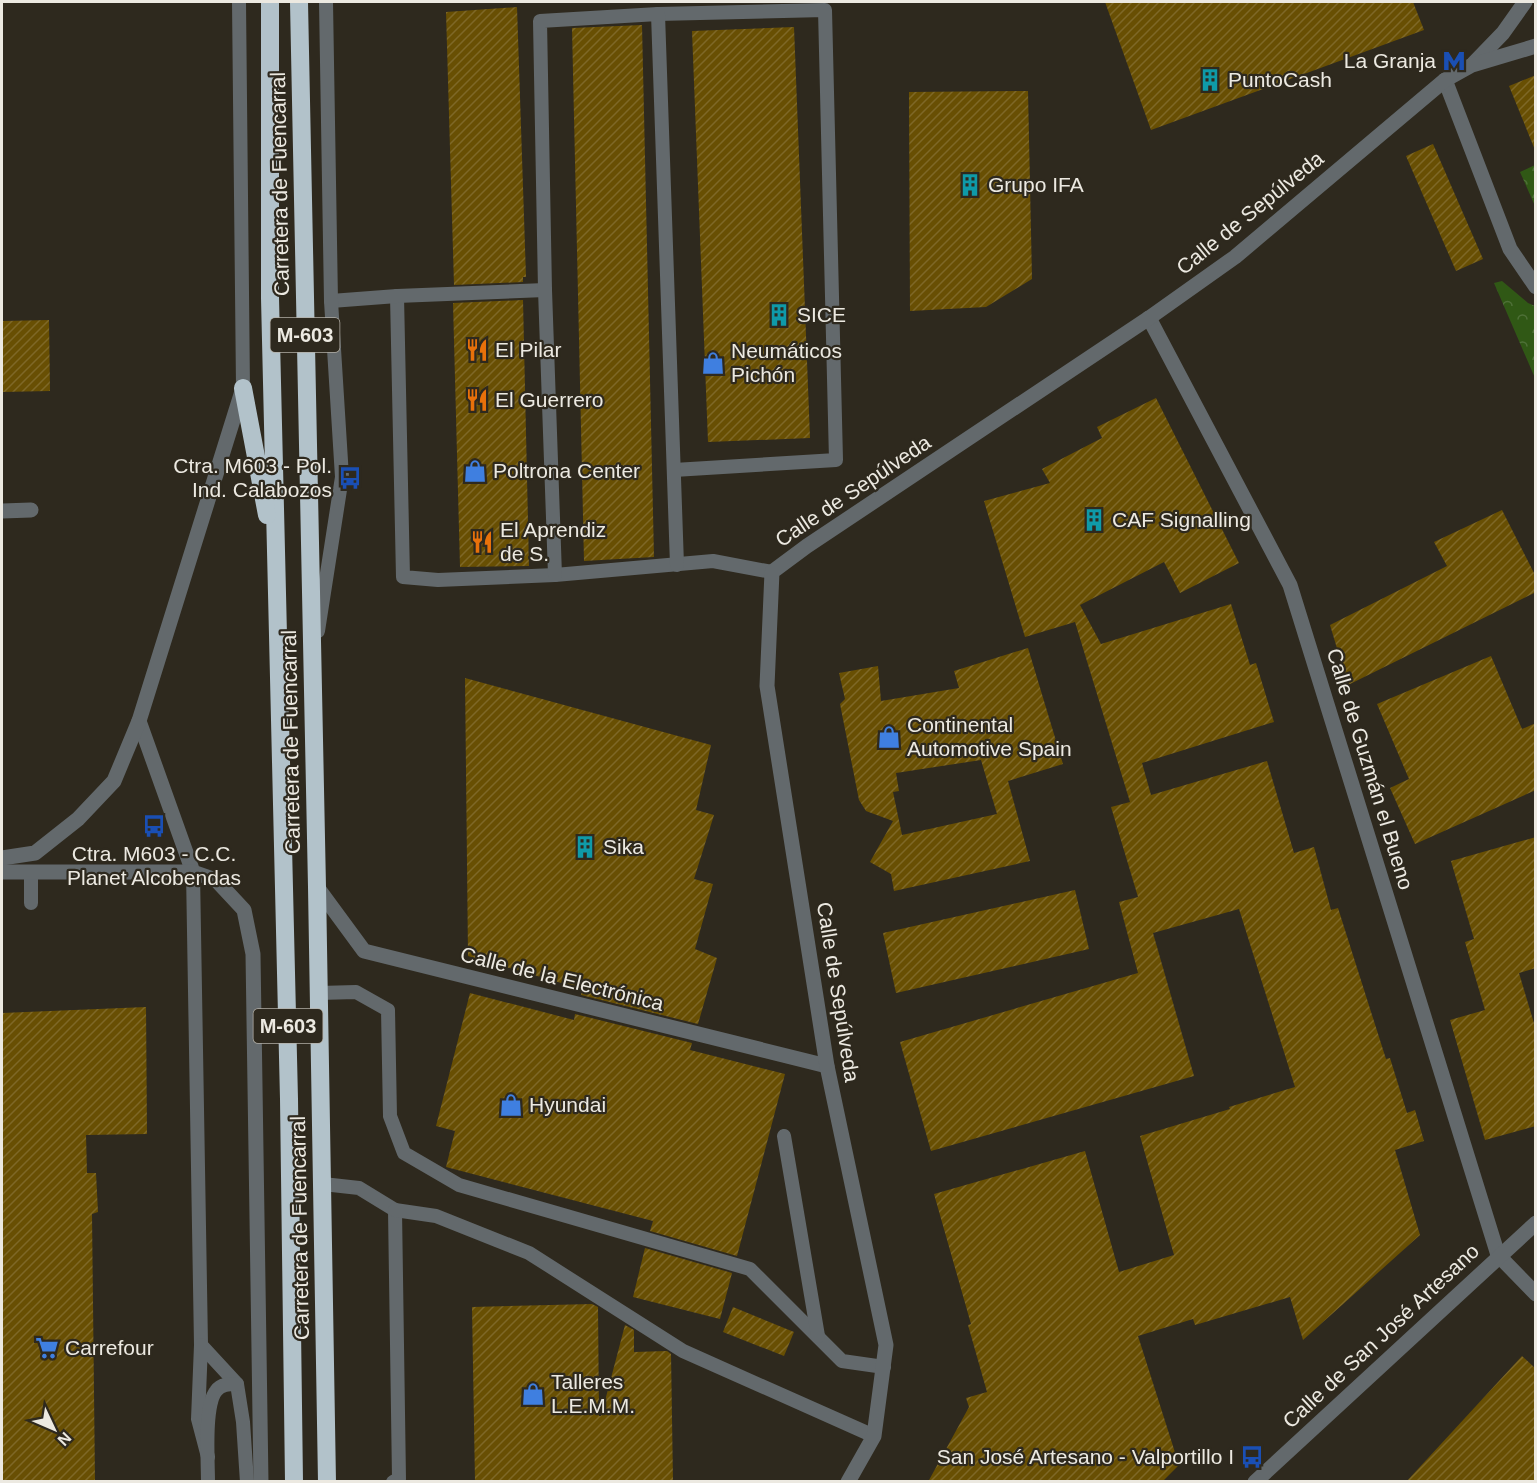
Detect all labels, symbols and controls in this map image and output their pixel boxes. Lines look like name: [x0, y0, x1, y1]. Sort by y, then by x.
metro station icon: La Granja: [1441, 48, 1467, 74]
place label: La Granja: [1344, 49, 1436, 72]
building icon: PuntoCash: [1197, 67, 1223, 93]
place label: PuntoCash: [1228, 68, 1332, 91]
street label: Carretera de Fuencarral: [266, 72, 293, 296]
street label: Calle de Sepúlveda: [1172, 146, 1328, 279]
building icon: Grupo IFA: [957, 172, 983, 198]
place label: Grupo IFA: [988, 173, 1084, 196]
building icon: SICE: [766, 302, 792, 328]
place label: SICE: [797, 303, 846, 326]
road number: M-603: [270, 318, 340, 352]
restaurant icon: El Pilar: [464, 337, 490, 363]
place label: El Pilar: [495, 338, 562, 361]
place label: Neumáticos Pichón: [731, 339, 842, 386]
shop icon: Neumáticos Pichón: [700, 350, 726, 376]
restaurant icon: El Guerrero: [464, 387, 490, 413]
place label: El Guerrero: [495, 388, 604, 411]
street label: Calle de Sepúlveda: [771, 430, 935, 551]
place label: Ctra. M603 - Pol. Ind. Calabozos: [173, 454, 332, 501]
shop icon: Poltrona Center: [462, 458, 488, 484]
place label: Poltrona Center: [493, 459, 640, 482]
bus stop icon: Ctra. M603 - Pol. Ind. Calabozos: [337, 465, 363, 491]
building icon: CAF Signalling: [1081, 507, 1107, 533]
place label: CAF Signalling: [1112, 508, 1251, 531]
place label: El Aprendiz de S.: [500, 518, 606, 565]
restaurant icon: El Aprendiz de S.: [469, 529, 495, 555]
street label: Carretera de Fuencarral: [277, 630, 304, 854]
street label: Calle de Guzmán el Bueno: [1323, 645, 1418, 892]
place label: Continental Automotive Spain: [907, 713, 1072, 760]
shop icon: Continental Automotive Spain: [876, 724, 902, 750]
bus stop icon: Ctra. M603 - C.C. Planet Alcobendas: [141, 813, 167, 839]
building icon: Sika: [572, 834, 598, 860]
place label: Sika: [603, 835, 644, 858]
place label: Ctra. M603 - C.C. Planet Alcobendas: [67, 842, 241, 889]
street label: Calle de Sepúlveda: [813, 900, 864, 1084]
street label: Calle de la Electrónica: [458, 942, 667, 1015]
road number: M-603: [254, 1009, 322, 1043]
shop icon: Hyundai: [498, 1092, 524, 1118]
place label: Hyundai: [529, 1093, 606, 1116]
street label: Carretera de Fuencarral: [286, 1116, 313, 1340]
street label: Calle de San José Artesano: [1278, 1239, 1483, 1432]
supermarket icon: Carrefour: [34, 1335, 60, 1361]
place label: Carrefour: [65, 1336, 154, 1359]
place label: Talleres L.E.M.M.: [551, 1370, 635, 1417]
shop icon: Talleres L.E.M.M.: [520, 1381, 546, 1407]
north arrow: [24, 1399, 84, 1459]
text: N: [54, 1429, 75, 1449]
bus stop icon: San José Artesano - Valportillo I: [1239, 1444, 1265, 1470]
place label: San José Artesano - Valportillo I: [937, 1445, 1234, 1468]

